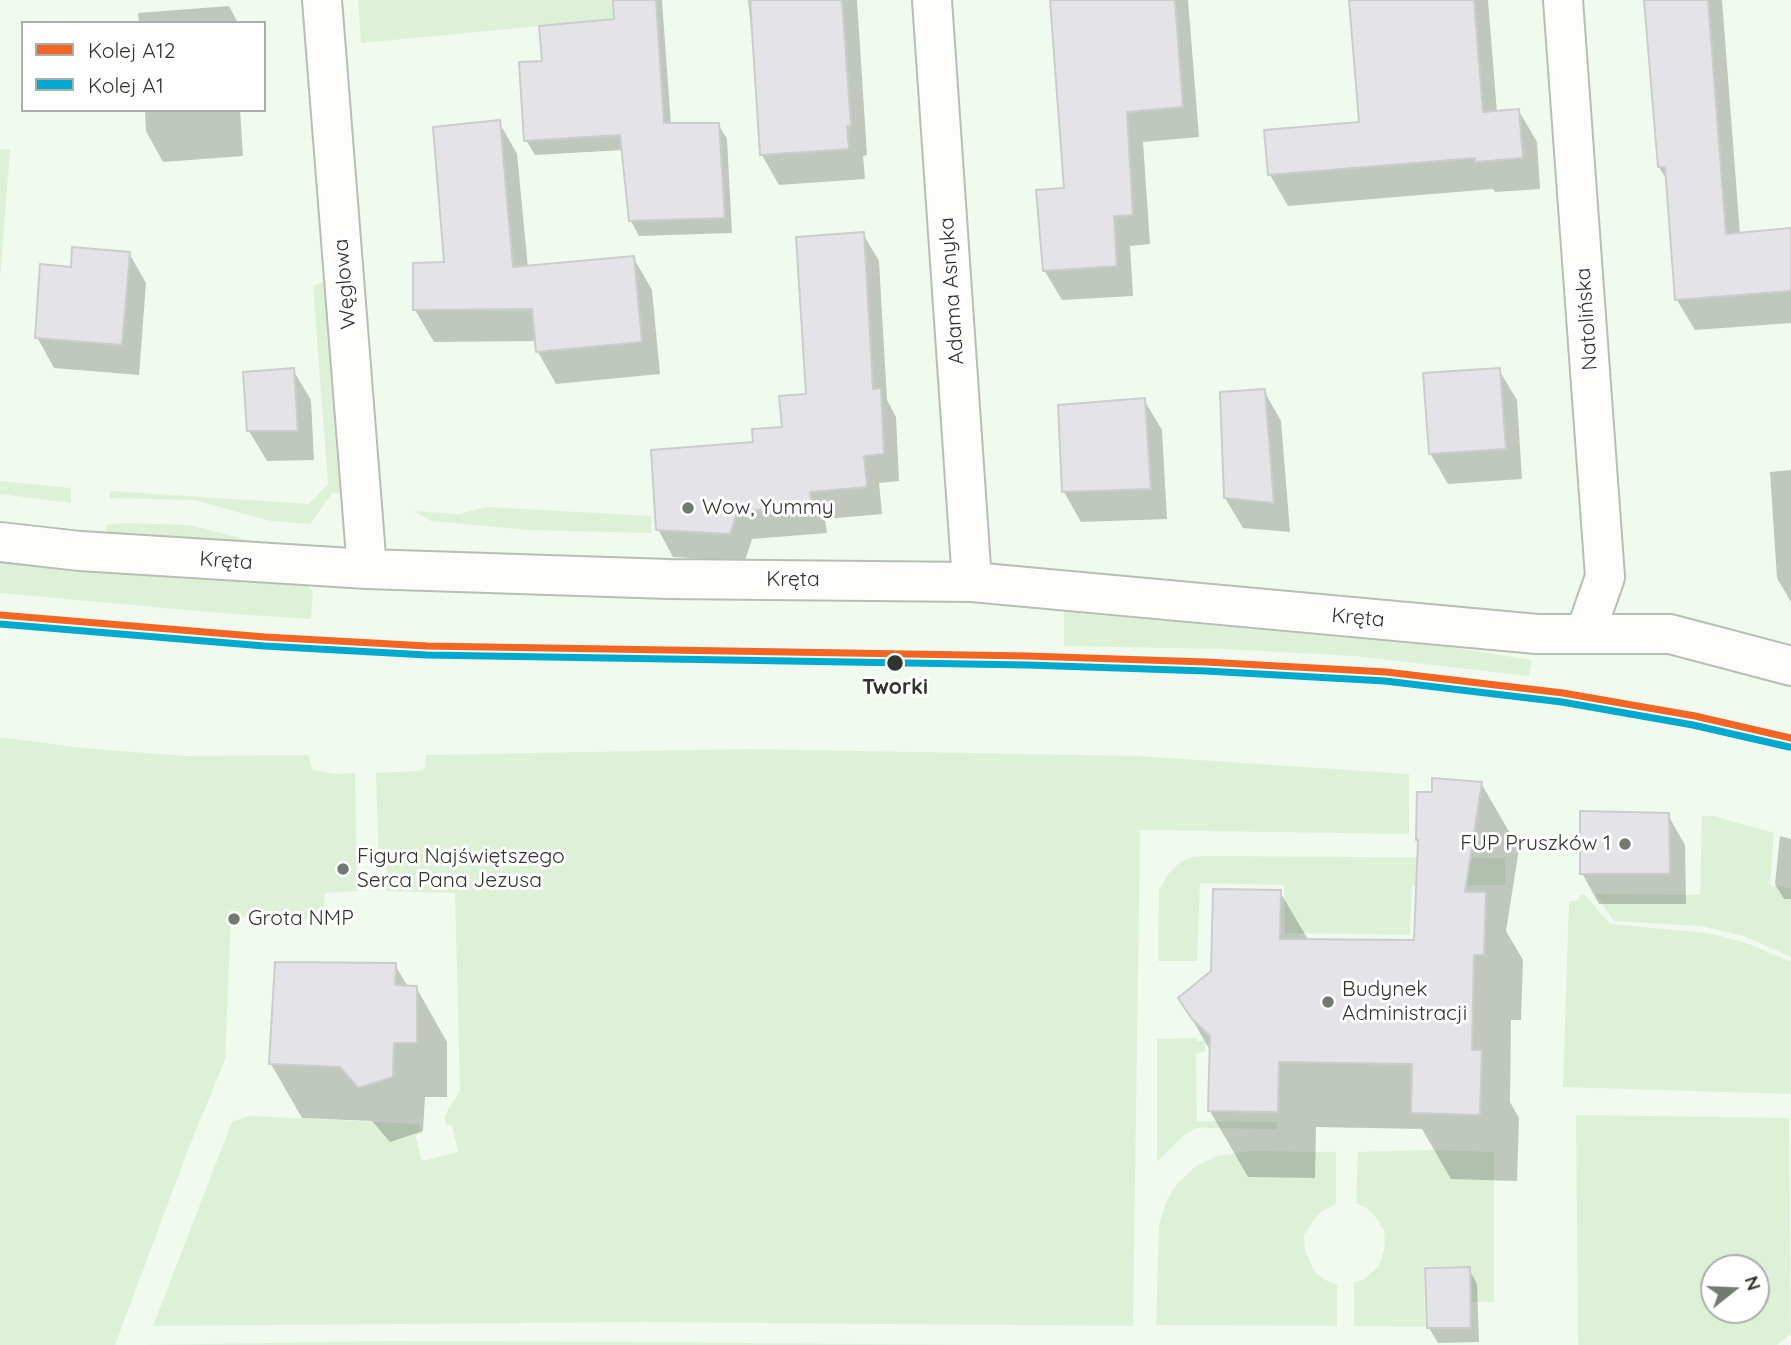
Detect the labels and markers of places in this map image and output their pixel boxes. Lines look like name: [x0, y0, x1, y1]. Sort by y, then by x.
place label: Wow, Yummy: [702, 495, 834, 521]
marker: Wow, Yummy: [680, 500, 696, 516]
marker: Tworki: [885, 653, 905, 673]
place label: Tworki: [862, 675, 928, 701]
place label: FUP Pruszków 1: [1460, 831, 1611, 857]
marker: FUP Pruszków 1: [1617, 836, 1633, 852]
place label: Figura Najświętszego Serca Pana Jezusa: [357, 844, 565, 894]
marker: Figura Najświętszego Serca Pana Jezusa: [335, 861, 351, 877]
place label: Grota NMP: [248, 906, 354, 932]
marker: Grota NMP: [226, 911, 242, 927]
place label: Budynek Administracji: [1342, 977, 1467, 1027]
marker: Budynek Administracji: [1320, 994, 1336, 1010]

